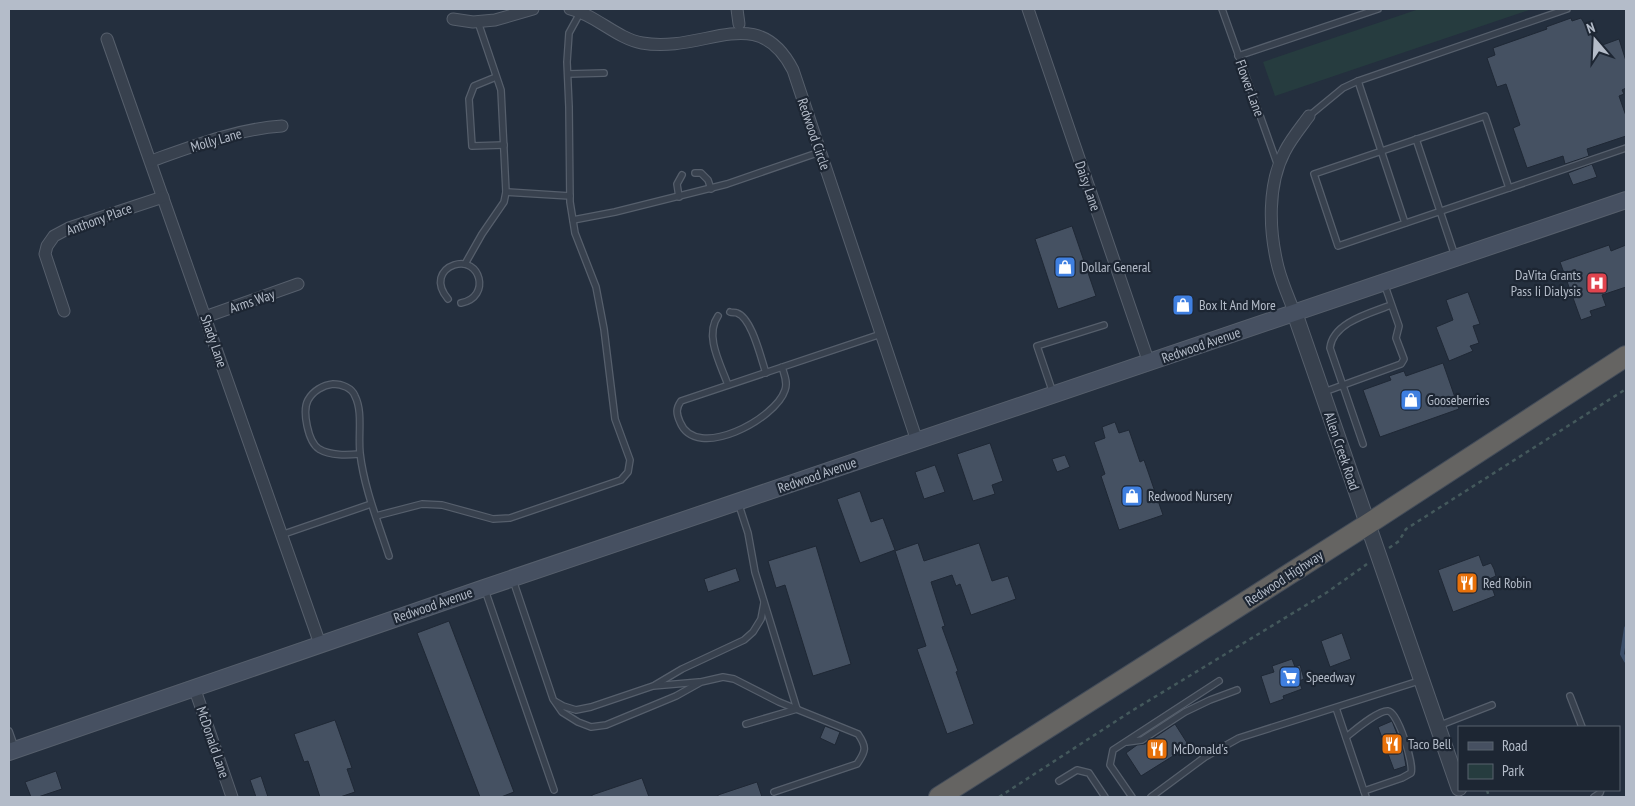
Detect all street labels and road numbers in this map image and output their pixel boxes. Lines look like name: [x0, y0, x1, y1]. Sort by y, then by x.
street label: Flower Lane: [1231, 57, 1269, 119]
street label: Redwood Circle: [793, 96, 835, 172]
street label: Molly Lane: [188, 124, 244, 156]
street label: Daisy Lane: [1071, 159, 1105, 214]
street label: Anthony Place: [64, 199, 134, 239]
street label: Arms Way: [227, 285, 278, 317]
street label: Shady Lane: [197, 312, 231, 370]
street label: Redwood Avenue: [1159, 323, 1243, 367]
street label: Allen Creek Road: [1320, 410, 1364, 492]
street label: Redwood Avenue: [775, 453, 859, 497]
street label: Redwood Highway: [1242, 546, 1327, 610]
street label: Redwood Avenue: [391, 583, 475, 627]
street label: McDonald Lane: [192, 704, 234, 780]

